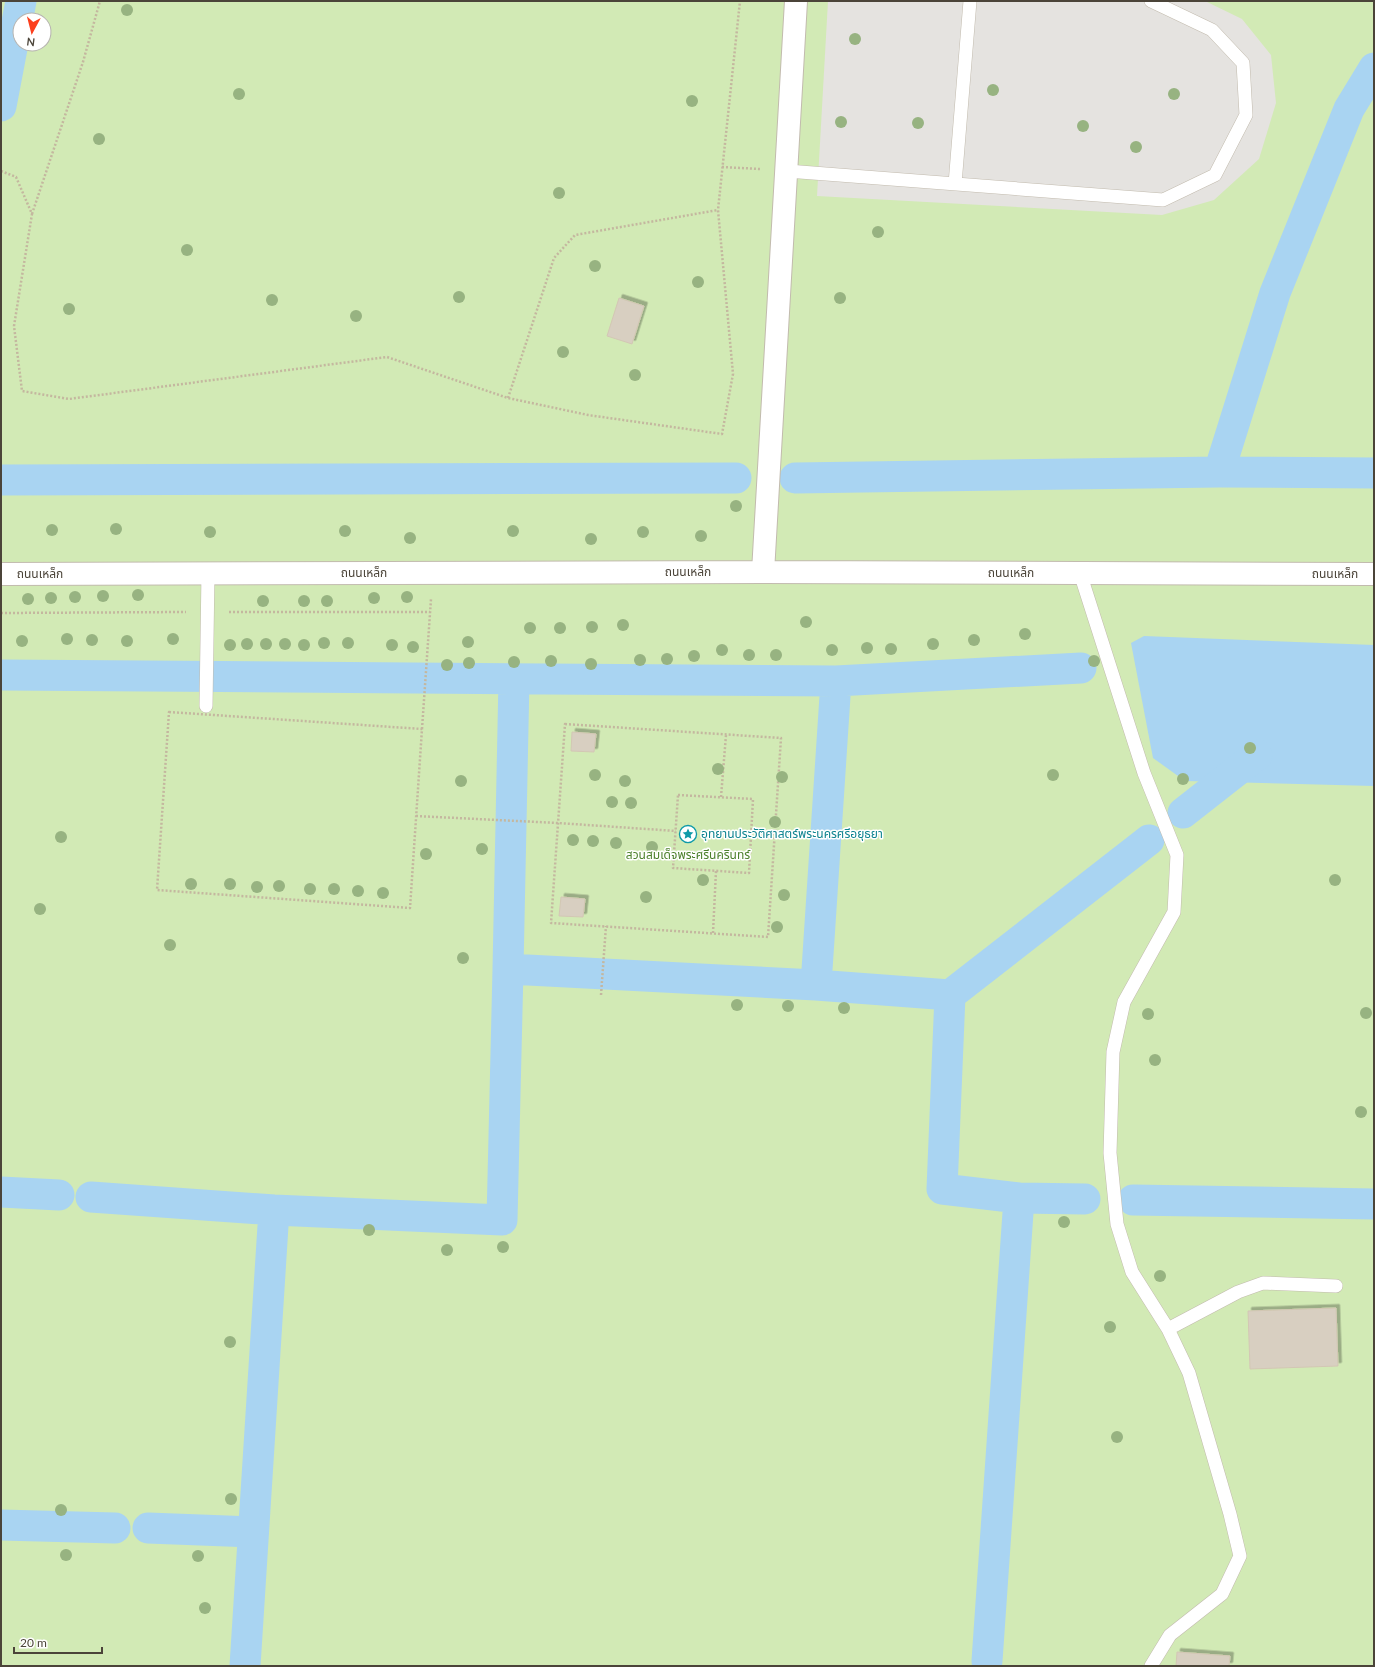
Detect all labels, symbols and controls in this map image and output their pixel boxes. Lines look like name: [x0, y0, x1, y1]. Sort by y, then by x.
north arrow: [12, 12, 52, 52]
text: N: [26, 35, 36, 49]
street label: ถนนเหล็ก: [665, 564, 711, 579]
street label: ถนนเหล็ก: [341, 565, 387, 580]
street label: ถนนเหล็ก: [988, 565, 1034, 580]
street label: ถนนเหล็ก: [17, 566, 63, 581]
street label: ถนนเหล็ก: [1312, 566, 1358, 581]
place icon: อุทยานประวัติศาสตร์พระนครศรีอยุธยา: [678, 824, 698, 844]
place label: อุทยานประวัติศาสตร์พระนครศรีอยุธยา: [701, 826, 883, 841]
park label: สวนสมเด็จพระศรีนครินทร์: [626, 847, 751, 862]
scale bar: [14, 1629, 102, 1655]
text: 20 m: [20, 1635, 47, 1650]

